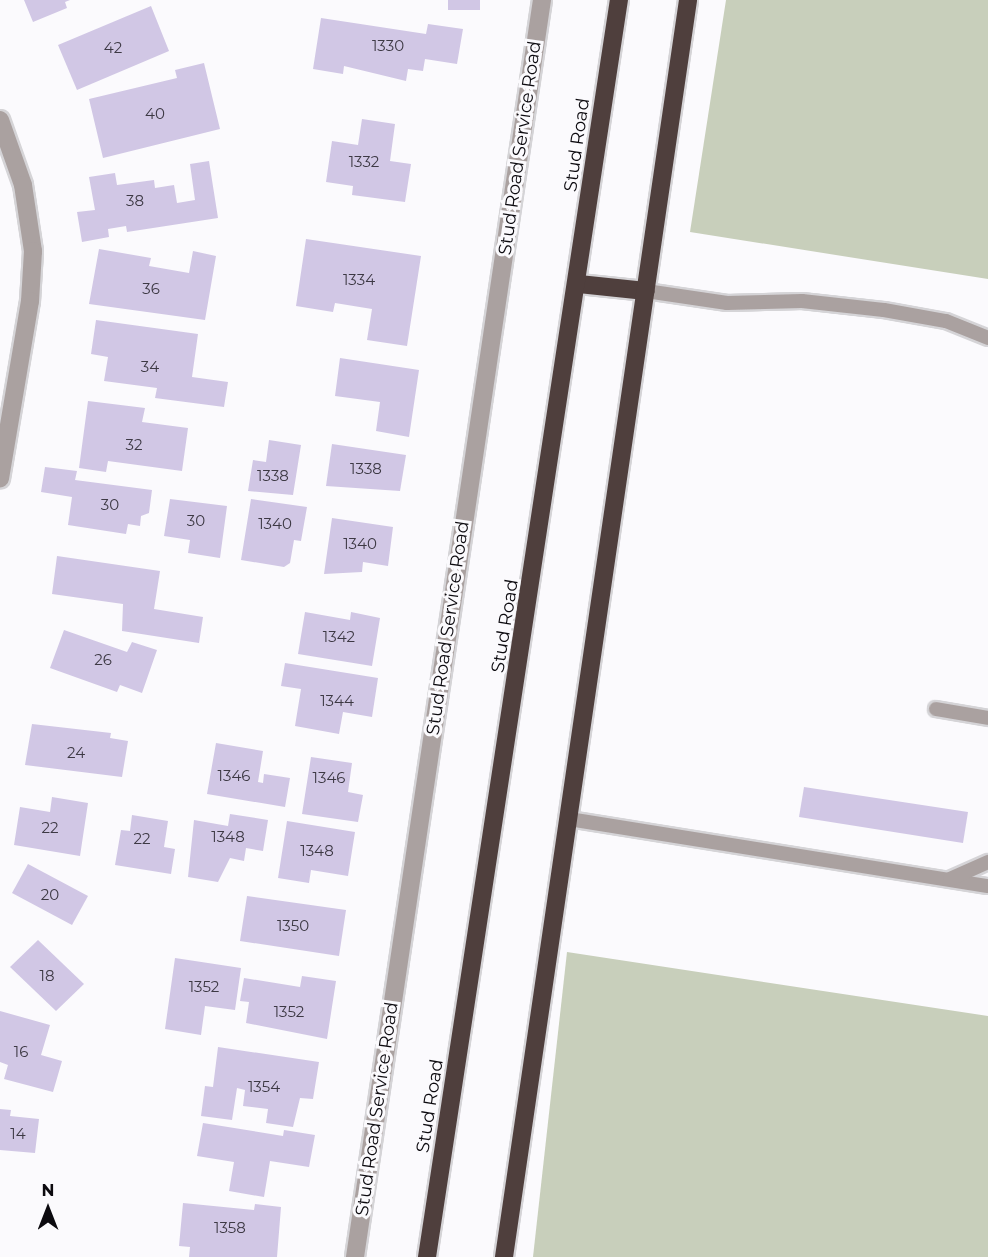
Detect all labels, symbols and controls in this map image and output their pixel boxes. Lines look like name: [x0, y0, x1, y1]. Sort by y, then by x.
house number: 1330: [372, 37, 404, 55]
house number: 42: [104, 39, 122, 57]
street label: Stud Road Service Road: [494, 40, 546, 256]
street label: Stud Road: [560, 97, 594, 193]
house number: 40: [145, 105, 165, 123]
house number: 1332: [349, 153, 379, 171]
house number: 38: [126, 192, 144, 210]
house number: 1334: [343, 271, 375, 289]
house number: 36: [142, 280, 160, 298]
house number: 34: [141, 358, 159, 376]
house number: 32: [126, 436, 142, 454]
house number: 1338: [350, 460, 382, 478]
house number: 1338: [257, 467, 289, 485]
house number: 30: [101, 496, 119, 514]
house number: 30: [187, 512, 205, 530]
house number: 1340: [258, 515, 292, 533]
street label: Stud Road Service Road: [422, 520, 474, 736]
house number: 1340: [343, 535, 377, 553]
street label: Stud Road: [487, 578, 523, 674]
house number: 1342: [323, 628, 355, 646]
house number: 26: [94, 651, 112, 669]
house number: 1344: [320, 692, 354, 710]
house number: 24: [67, 744, 85, 762]
house number: 1346: [218, 767, 250, 785]
house number: 1346: [313, 769, 345, 787]
house number: 22: [41, 819, 59, 837]
house number: 1348: [211, 828, 245, 846]
house number: 22: [133, 830, 151, 848]
house number: 1348: [300, 842, 334, 860]
house number: 20: [41, 886, 59, 904]
house number: 1350: [277, 917, 309, 935]
house number: 18: [40, 967, 54, 985]
house number: 1352: [189, 978, 219, 996]
street label: Stud Road Service Road: [351, 1001, 403, 1217]
house number: 1352: [274, 1003, 304, 1021]
house number: 16: [14, 1043, 28, 1061]
street label: Stud Road: [412, 1058, 448, 1154]
house number: 1354: [248, 1078, 280, 1096]
house number: 14: [10, 1125, 26, 1143]
north arrow: [18, 1179, 78, 1239]
text: N: [42, 1181, 54, 1200]
house number: 1358: [214, 1219, 246, 1237]

